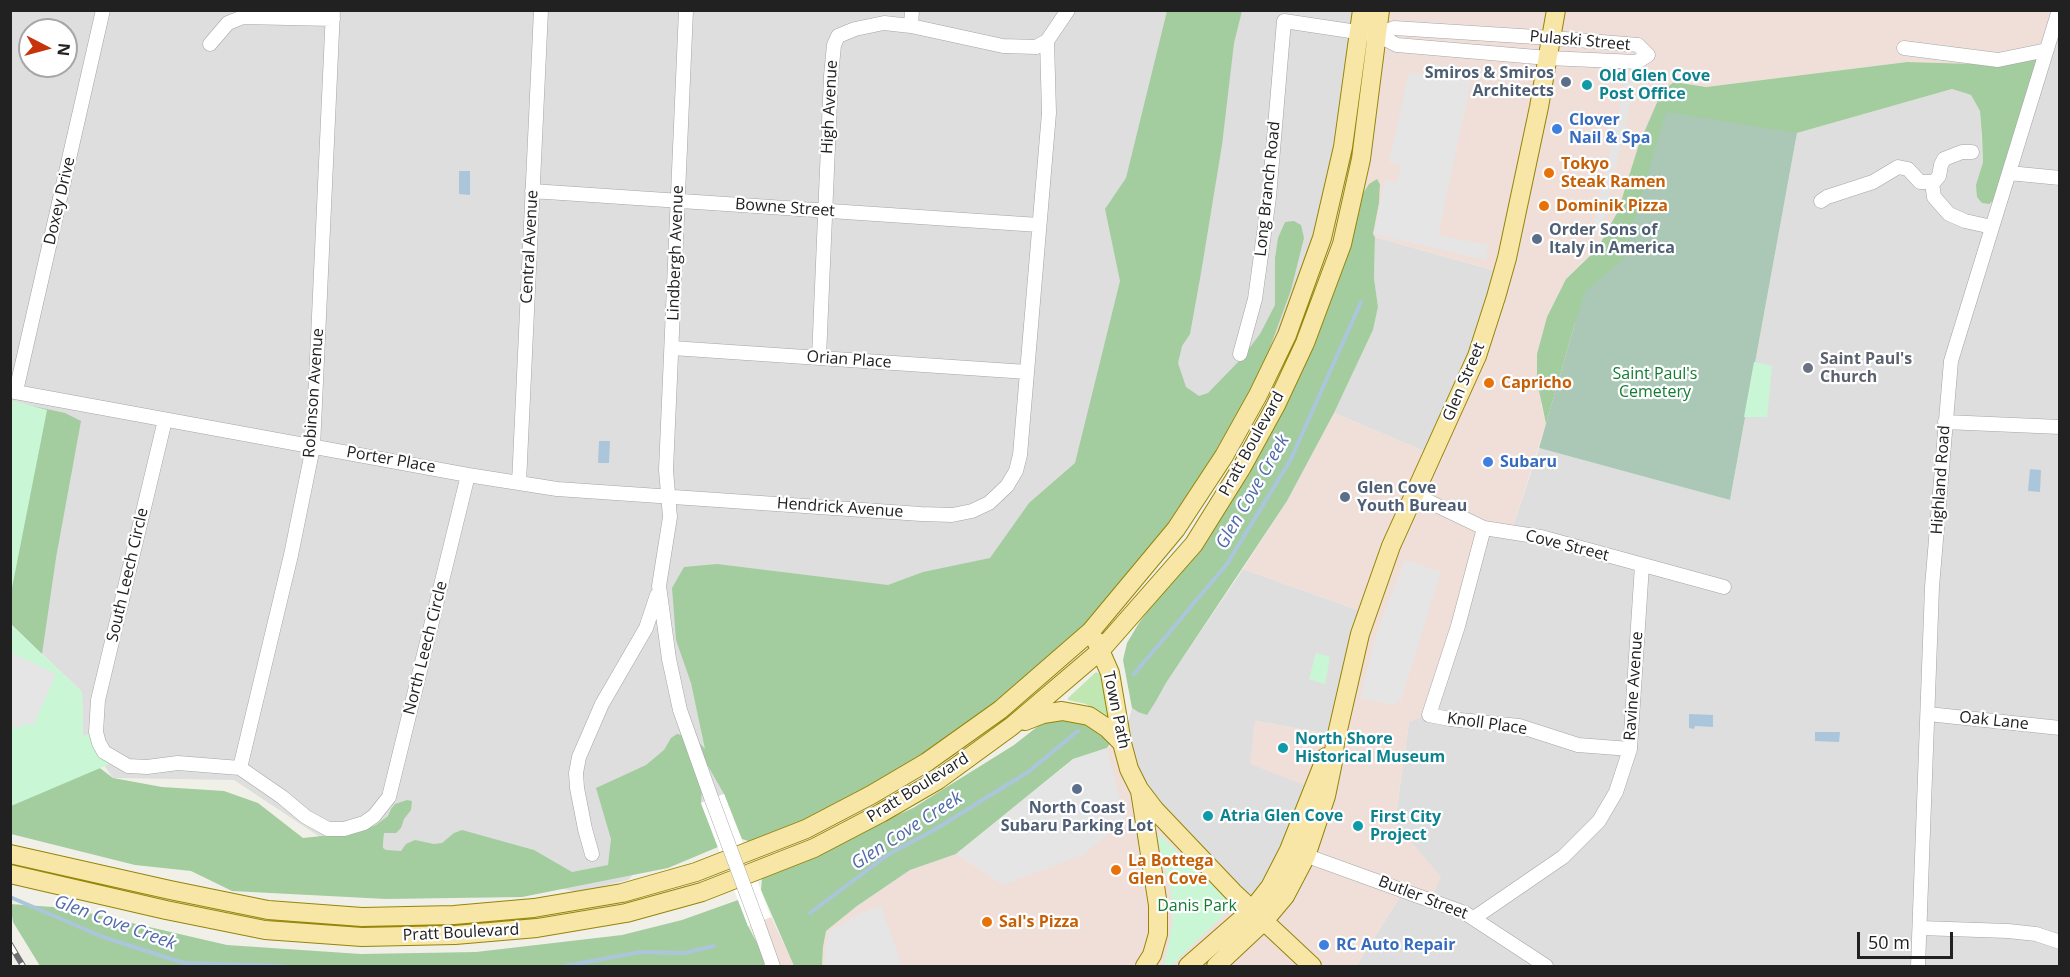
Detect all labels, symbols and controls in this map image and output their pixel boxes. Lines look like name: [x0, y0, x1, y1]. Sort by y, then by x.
north arrow: [18, 18, 78, 78]
street label: Pulaski Street: [1529, 27, 1631, 55]
text: N: [52, 42, 76, 57]
street label: High Avenue: [818, 59, 842, 155]
place label: Smiros & Smiros Architects: [1425, 63, 1554, 101]
place label: Old Glen Cove Post Office: [1599, 66, 1710, 104]
marker: Smiros & Smiros Architects: [1559, 75, 1573, 89]
marker: Old Glen Cove Post Office: [1580, 78, 1594, 92]
place label: Clover Nail & Spa: [1569, 110, 1650, 148]
street label: Long Branch Road: [1251, 120, 1285, 258]
marker: Clover Nail & Spa: [1550, 122, 1564, 136]
place label: Tokyo Steak Ramen: [1561, 154, 1666, 192]
street label: Doxey Drive: [41, 155, 79, 247]
marker: Tokyo Steak Ramen: [1542, 166, 1556, 180]
street label: Lindbergh Avenue: [664, 185, 688, 321]
street label: Central Avenue: [517, 190, 543, 304]
street label: Bowne Street: [734, 195, 836, 221]
place label: Dominik Pizza: [1556, 196, 1668, 216]
marker: Dominik Pizza: [1537, 199, 1551, 213]
place label: Order Sons of Italy in America: [1549, 220, 1675, 258]
marker: Order Sons of Italy in America: [1530, 232, 1544, 246]
street label: Robinson Avenue: [300, 327, 328, 459]
street label: Glen Street: [1439, 340, 1489, 424]
street label: Orian Place: [806, 347, 892, 373]
place label: Saint Paul's Church: [1820, 349, 1912, 387]
marker: Saint Paul's Church: [1801, 361, 1815, 375]
park label: Saint Paul's Cemetery: [1613, 364, 1697, 402]
place label: Capricho: [1501, 373, 1572, 393]
marker: Capricho: [1482, 376, 1496, 390]
street label: Pratt Boulevard: [1215, 388, 1289, 500]
street label: Highland Road: [1928, 425, 1954, 535]
water label: Glen Cove Creek: [1212, 431, 1294, 553]
street label: Porter Place: [345, 443, 437, 477]
place label: Subaru: [1500, 452, 1557, 472]
marker: Subaru: [1481, 455, 1495, 469]
place label: Glen Cove Youth Bureau: [1357, 478, 1467, 516]
marker: Glen Cove Youth Bureau: [1338, 490, 1352, 504]
street label: Hendrick Avenue: [776, 494, 904, 522]
street label: South Leech Circle: [103, 506, 153, 644]
street label: Cove Street: [1523, 526, 1611, 566]
street label: North Leech Circle: [400, 579, 452, 717]
street label: Ravine Avenue: [1621, 631, 1647, 741]
street label: Town Path: [1098, 669, 1134, 751]
street label: Oak Lane: [1958, 708, 2030, 734]
street label: Knoll Place: [1446, 709, 1528, 739]
place label: North Shore Historical Museum: [1295, 729, 1445, 767]
marker: North Shore Historical Museum: [1276, 741, 1290, 755]
street label: Pratt Boulevard: [863, 749, 973, 827]
marker: North Coast Subaru Parking Lot: [1070, 782, 1084, 796]
water label: Glen Cove Creek: [848, 787, 966, 875]
place label: North Coast Subaru Parking Lot: [1001, 798, 1153, 836]
place label: Atria Glen Cove: [1220, 806, 1343, 826]
place label: First City Project: [1370, 807, 1441, 845]
marker: Atria Glen Cove: [1201, 809, 1215, 823]
marker: First City Project: [1351, 819, 1365, 833]
place label: La Bottega Glen Cove: [1128, 851, 1214, 889]
marker: La Bottega Glen Cove: [1109, 863, 1123, 877]
street label: Butler Street: [1376, 872, 1470, 924]
water label: Glen Cove Creek: [51, 891, 179, 955]
park label: Danis Park: [1157, 896, 1237, 916]
place label: Sal's Pizza: [999, 912, 1079, 932]
marker: Sal's Pizza: [980, 915, 994, 929]
street label: Pratt Boulevard: [402, 920, 520, 946]
scale bar: [1860, 920, 1956, 958]
text: 50 m: [1868, 930, 1910, 954]
place label: RC Auto Repair: [1336, 935, 1455, 955]
marker: RC Auto Repair: [1317, 938, 1331, 952]

